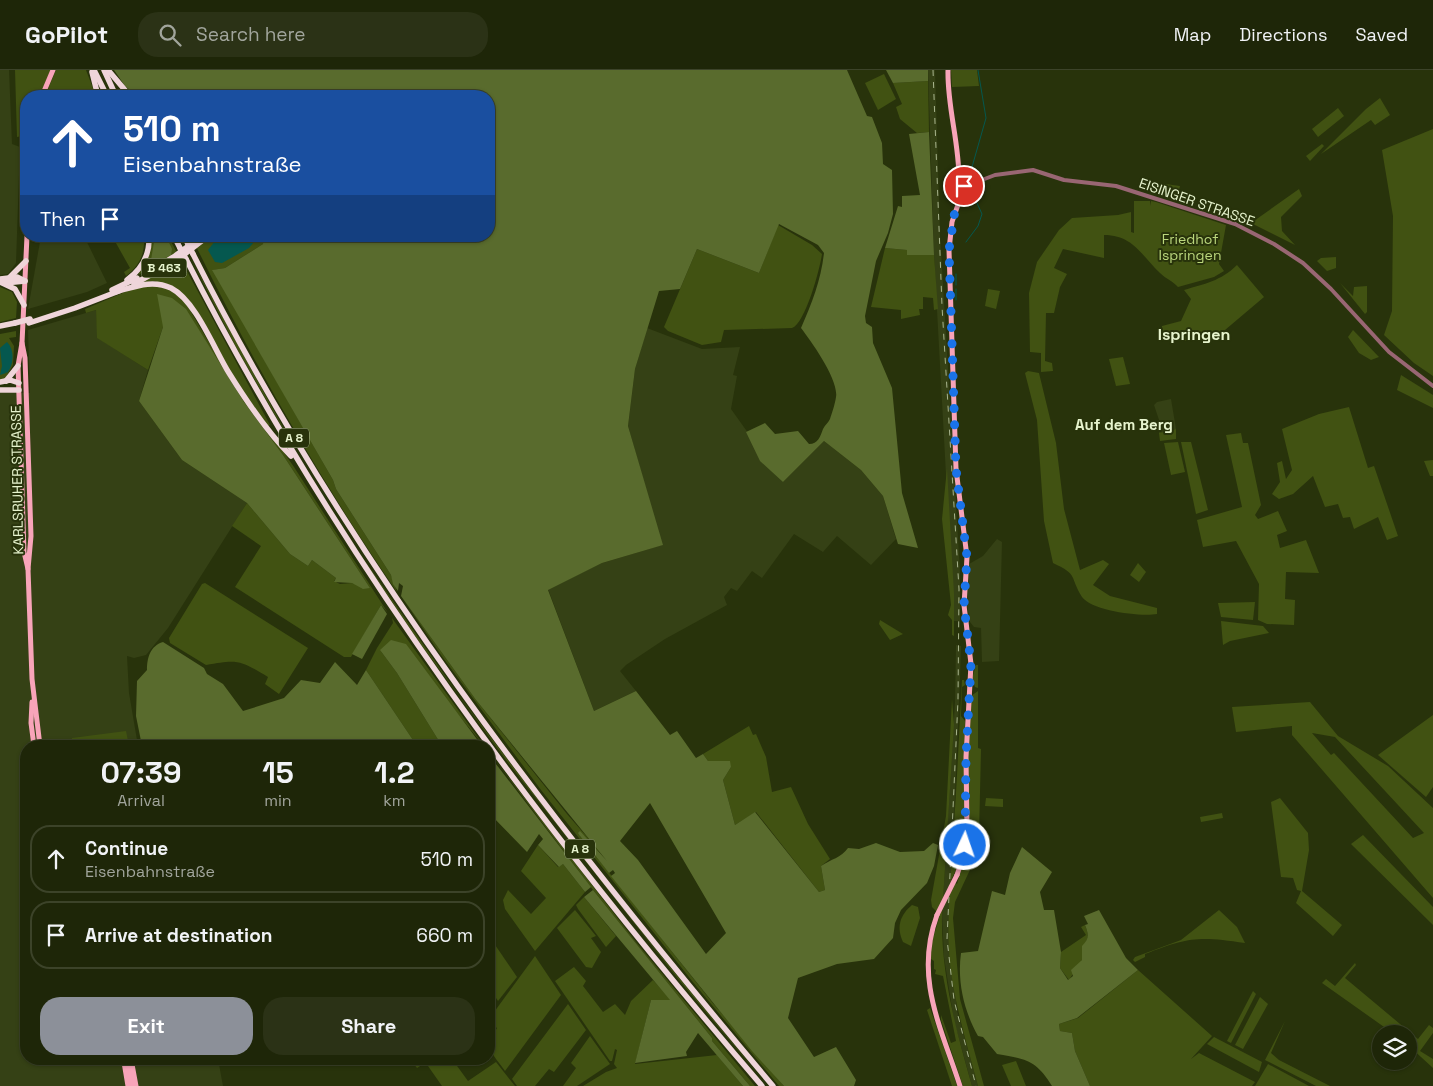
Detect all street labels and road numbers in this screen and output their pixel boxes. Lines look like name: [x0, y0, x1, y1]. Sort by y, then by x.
street label: EISINGER STRASSE: [1137, 174, 1257, 230]
road number: B 463: [142, 258, 186, 278]
street label: KARLSRUHER STRASSE: [7, 405, 27, 555]
road number: A 8: [279, 428, 309, 448]
road number: A 8: [565, 840, 595, 859]

